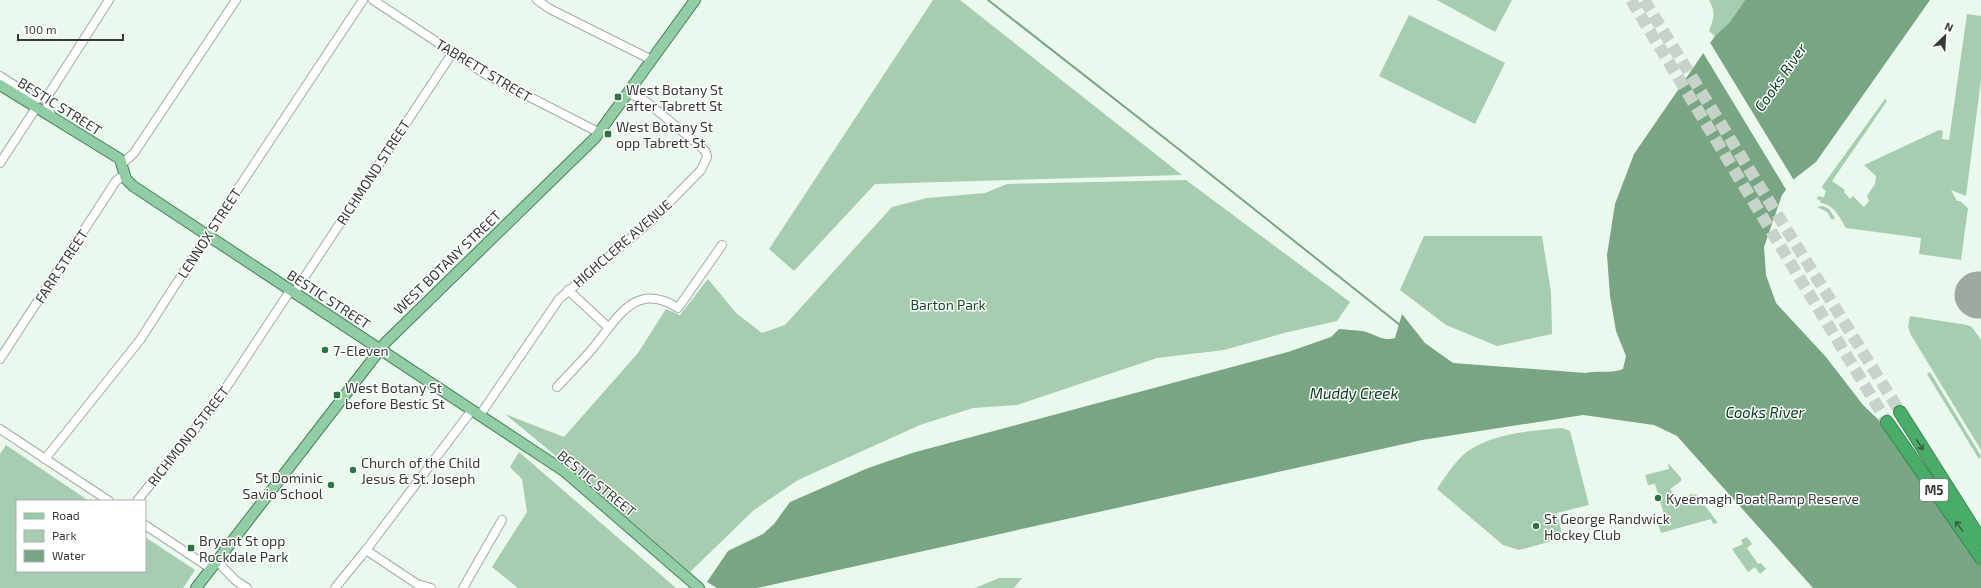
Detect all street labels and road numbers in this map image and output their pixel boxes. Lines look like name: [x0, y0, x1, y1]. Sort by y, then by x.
street label: TABRETT STREET: [433, 35, 535, 105]
street label: BESTIC STREET: [15, 73, 105, 139]
street label: RICHMOND STREET: [333, 116, 413, 228]
street label: LENNOX STREET: [174, 185, 244, 281]
street label: HIGHCLERE AVENUE: [569, 195, 675, 290]
street label: WEST BOTANY STREET: [390, 206, 504, 318]
street label: FARR STREET: [31, 226, 91, 306]
street label: BESTIC STREET: [284, 266, 374, 332]
street label: RICHMOND STREET: [144, 383, 232, 489]
street label: BESTIC STREET: [554, 446, 640, 520]
road number: M5: [1920, 479, 1948, 501]

